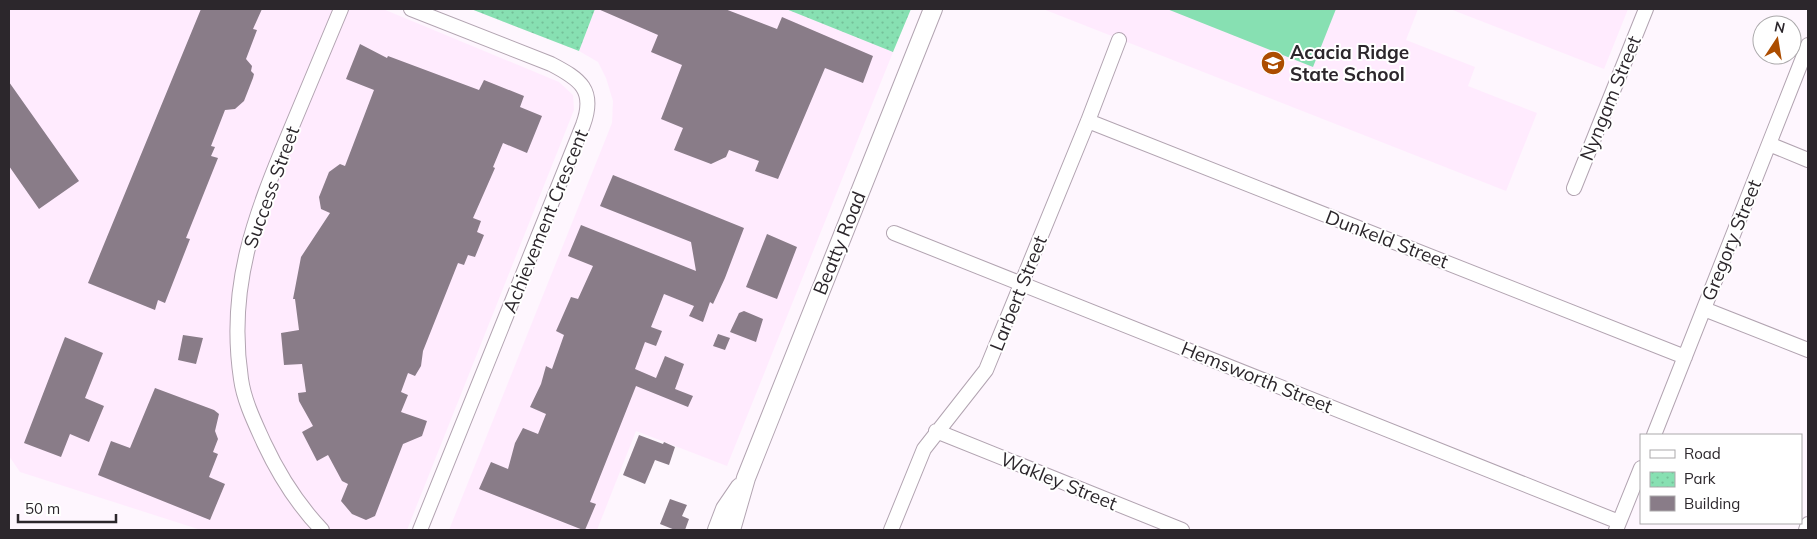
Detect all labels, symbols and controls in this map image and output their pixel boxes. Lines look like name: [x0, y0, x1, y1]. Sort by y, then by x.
north arrow: [1752, 15, 1802, 65]
text: N: [1773, 17, 1787, 37]
street label: Nyngam Street: [1574, 32, 1646, 164]
place label: Acacia Ridge State School: [1290, 40, 1409, 86]
school or university icon: Acacia Ridge State School: [1260, 50, 1286, 76]
street label: Success Street: [238, 122, 304, 251]
street label: Achievement Crescent: [497, 125, 593, 316]
street label: Gregory Street: [1696, 176, 1766, 304]
street label: Beatty Road: [807, 188, 871, 298]
street label: Dunkeld Street: [1322, 205, 1452, 274]
street label: Larbert Street: [984, 232, 1052, 354]
street label: Hemsworth Street: [1178, 336, 1336, 418]
legend: [1640, 434, 1802, 524]
text: Road: [1684, 444, 1721, 463]
street label: Wakley Street: [997, 447, 1121, 515]
text: Park: [1684, 469, 1716, 488]
scale bar: [18, 492, 115, 524]
text: Building: [1684, 494, 1740, 513]
text: 50 m: [25, 499, 60, 518]

